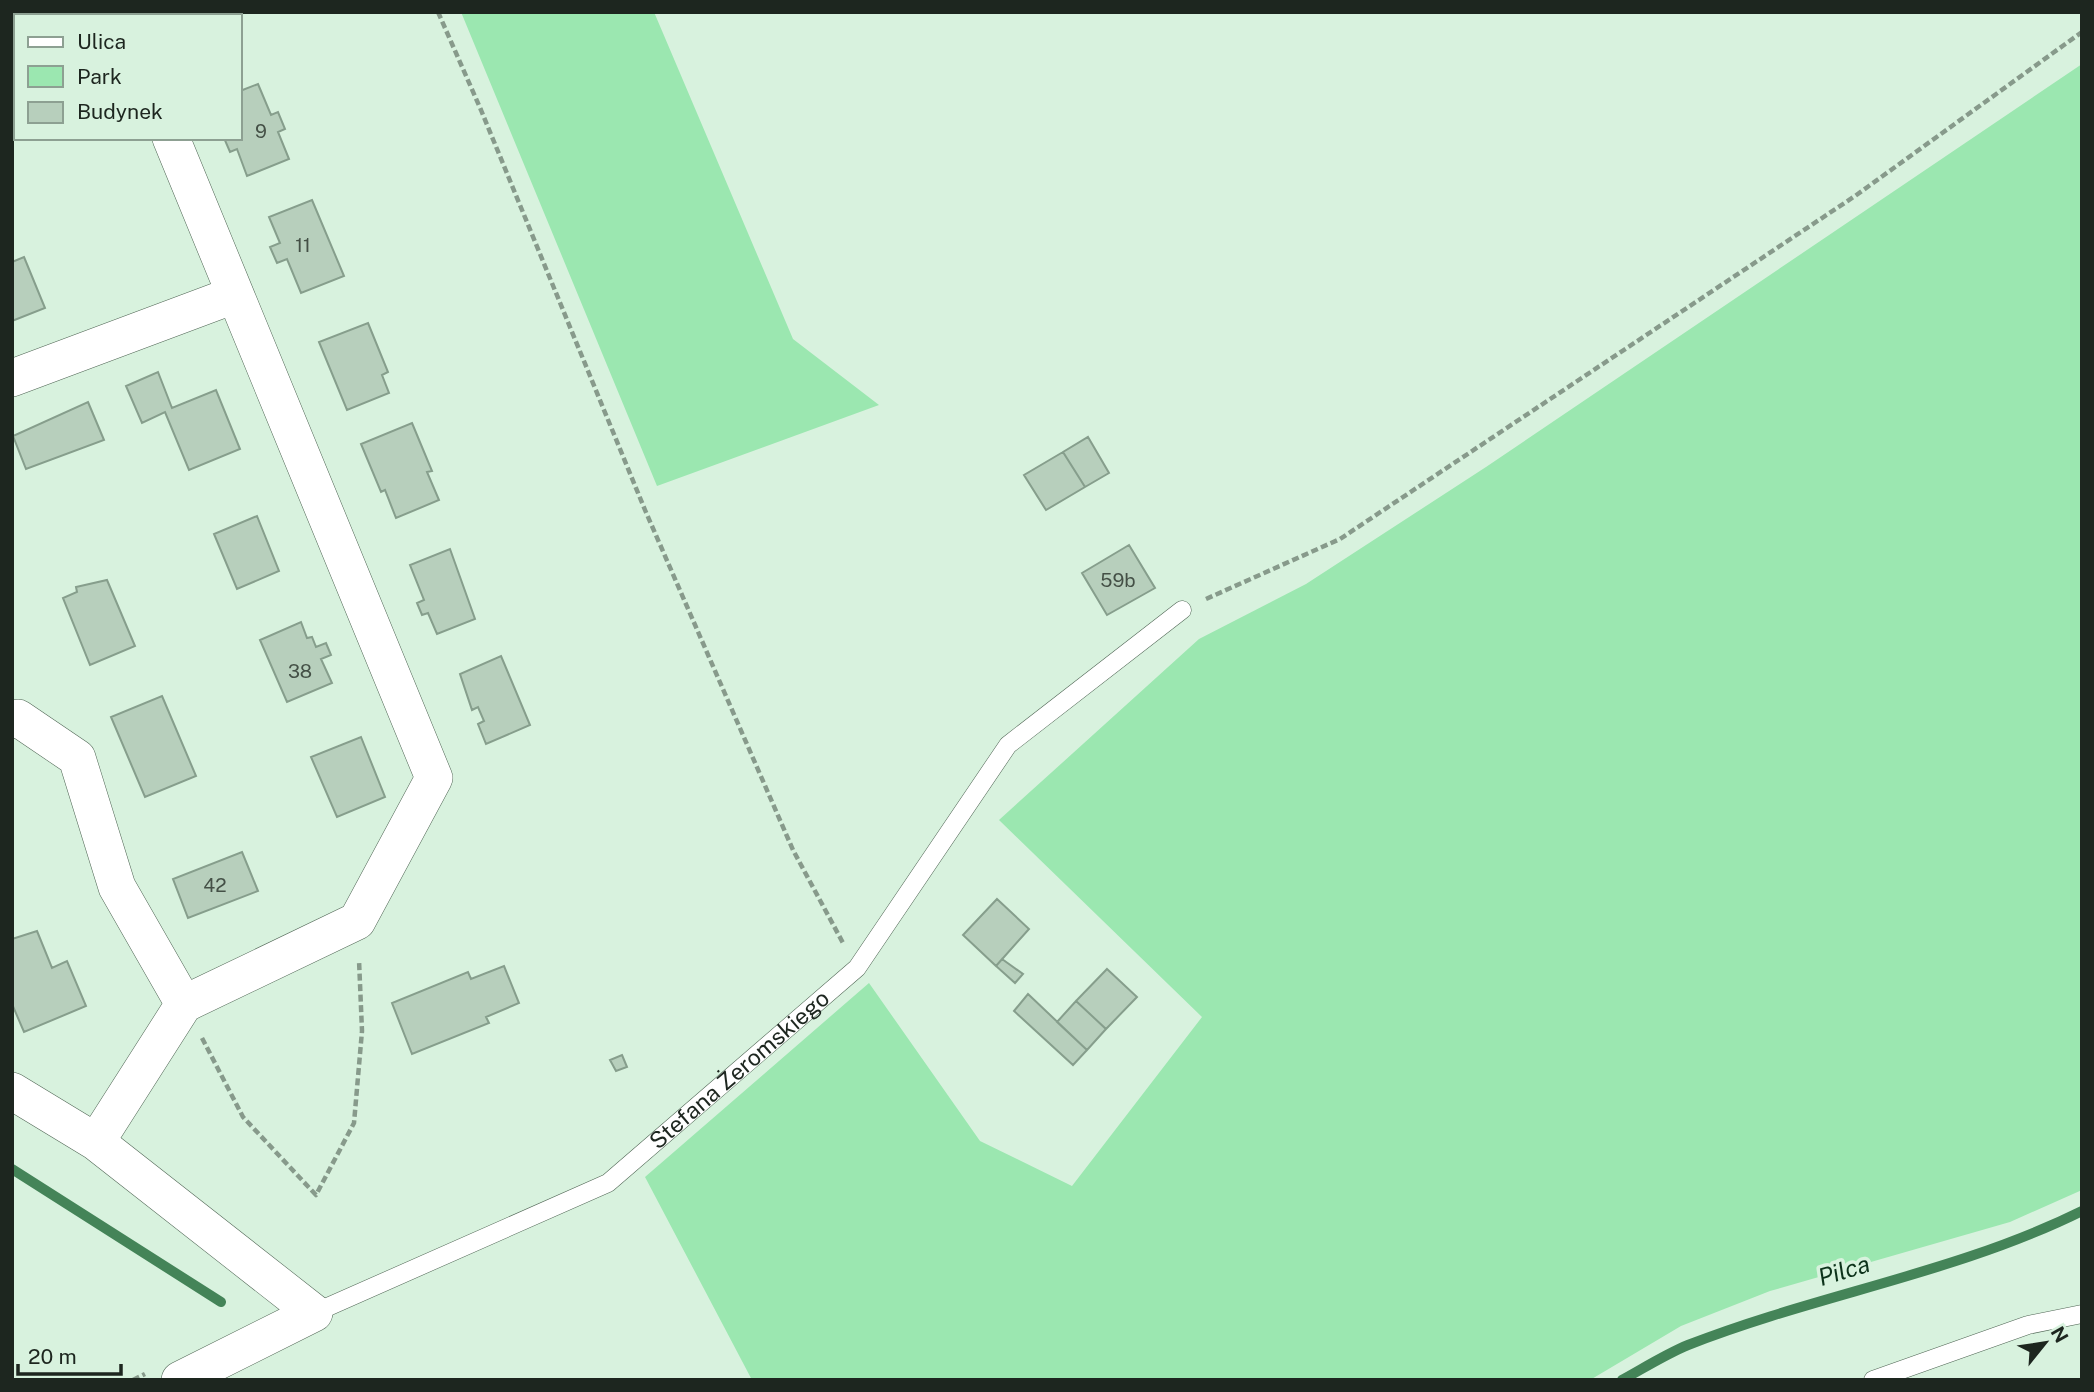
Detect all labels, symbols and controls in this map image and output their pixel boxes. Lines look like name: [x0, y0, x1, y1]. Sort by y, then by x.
legend: [14, 14, 242, 140]
text: Ulica: [77, 29, 126, 54]
text: Park: [77, 64, 122, 89]
text: Budynek: [77, 99, 163, 124]
house number: 9: [255, 120, 267, 142]
house number: 11: [295, 234, 311, 256]
house number: 59b: [1100, 569, 1136, 591]
house number: 38: [288, 660, 312, 682]
house number: 42: [203, 874, 227, 896]
street label: Stefana Żeromskiego: [644, 984, 834, 1154]
water label: Pilca: [1815, 1249, 1873, 1291]
north arrow: [2010, 1308, 2080, 1378]
text: N: [2046, 1323, 2073, 1346]
scale bar: [18, 1332, 121, 1376]
text: 20 m: [28, 1344, 77, 1369]

